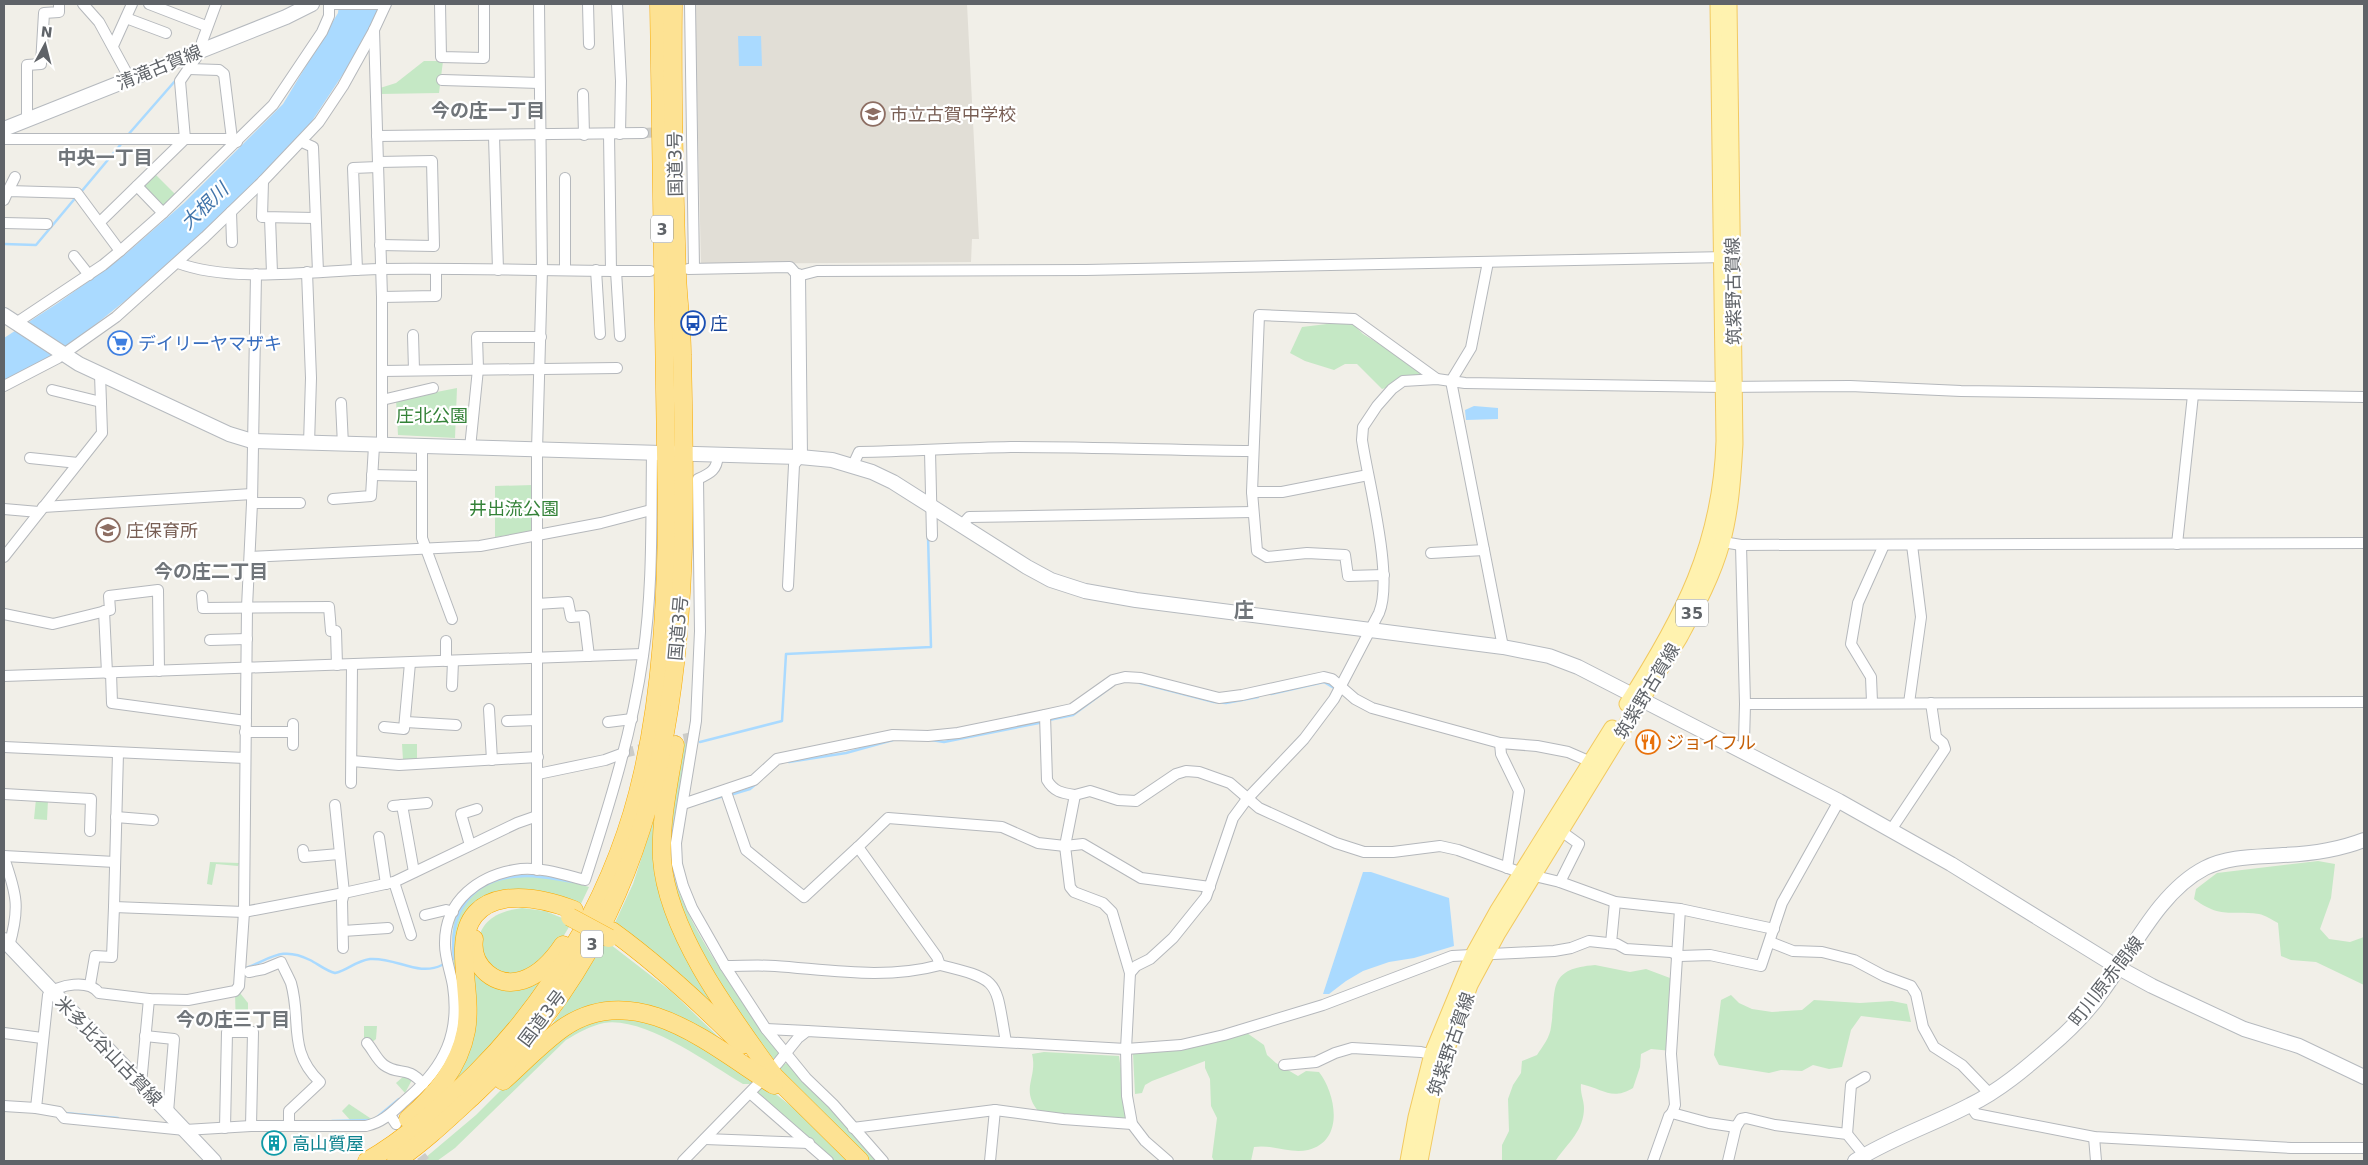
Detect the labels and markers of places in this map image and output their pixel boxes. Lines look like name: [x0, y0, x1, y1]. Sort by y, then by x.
school or university icon: 市立古賀中学校: [860, 101, 886, 127]
place label: 市立古賀中学校: [890, 104, 1016, 125]
bus stop icon: 庄: [680, 310, 706, 336]
place label: 庄: [710, 313, 728, 334]
supermarket icon: デイリーヤマザキ: [107, 330, 133, 356]
place label: デイリーヤマザキ: [138, 333, 282, 354]
school or university icon: 庄保育所: [95, 517, 121, 543]
place label: 庄保育所: [126, 520, 198, 541]
restaurant icon: ジョイフル: [1635, 729, 1661, 755]
place label: ジョイフル: [1666, 732, 1756, 753]
building icon: 高山質屋: [261, 1130, 287, 1156]
place label: 高山質屋: [292, 1133, 364, 1154]

